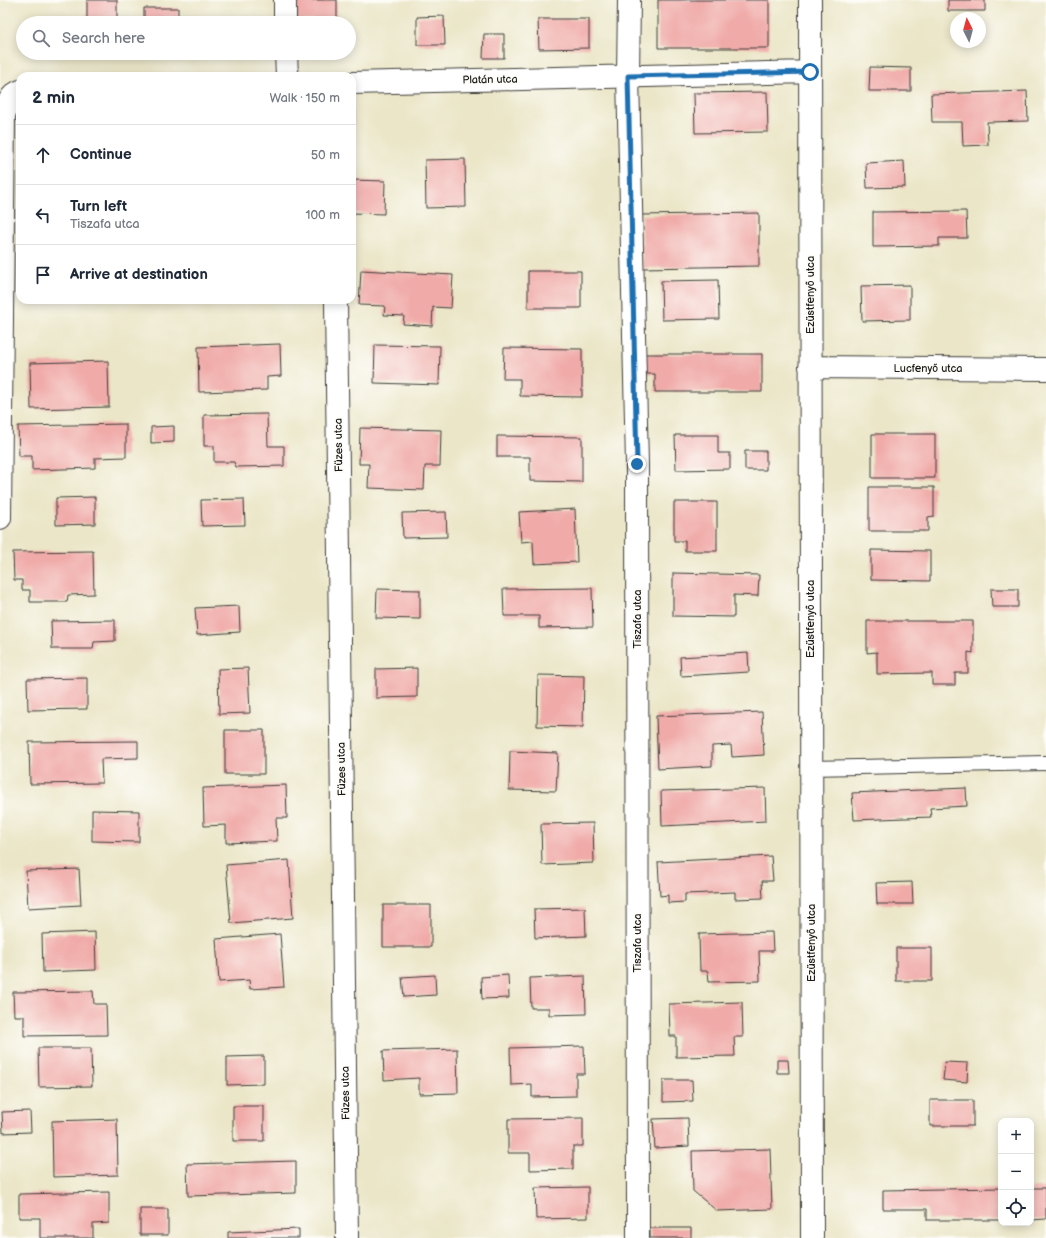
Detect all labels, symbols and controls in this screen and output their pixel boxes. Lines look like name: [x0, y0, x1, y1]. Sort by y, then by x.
north arrow: [950, 12, 986, 48]
search box: [16, 16, 356, 60]
icon: search: [30, 27, 52, 49]
text: Search here: [62, 29, 145, 48]
route start: [801, 63, 819, 81]
street label: Platán utca: [462, 73, 518, 86]
text: 2 min: [32, 88, 75, 108]
text: Walk · 150 m: [269, 90, 340, 106]
icon: ahead: [32, 144, 54, 166]
text: Continue: [70, 145, 132, 164]
text: 50 m: [311, 147, 340, 163]
text: Turn left: [70, 197, 127, 216]
icon: left: [32, 204, 54, 226]
text: 100 m: [305, 207, 340, 223]
text: Tiszafa utca: [70, 216, 140, 232]
street label: Ezüstfenyő utca: [804, 256, 817, 334]
icon: arrive: [32, 264, 54, 286]
text: Arrive at destination: [70, 265, 208, 284]
street label: Lucfenyő utca: [893, 362, 963, 375]
street label: Füzes utca: [332, 418, 345, 472]
route end: [628, 455, 646, 473]
street label: Ezüstfenyő utca: [804, 580, 817, 658]
street label: Tiszafa utca: [631, 590, 644, 648]
street label: Füzes utca: [335, 742, 348, 796]
street label: Ezüstfenyő utca: [805, 904, 818, 982]
street label: Tiszafa utca: [631, 914, 644, 972]
street label: Füzes utca: [339, 1066, 352, 1120]
map controls: [998, 1118, 1034, 1226]
button: +: [998, 1118, 1034, 1154]
button: −: [998, 1154, 1034, 1190]
button: locate: [998, 1190, 1034, 1226]

